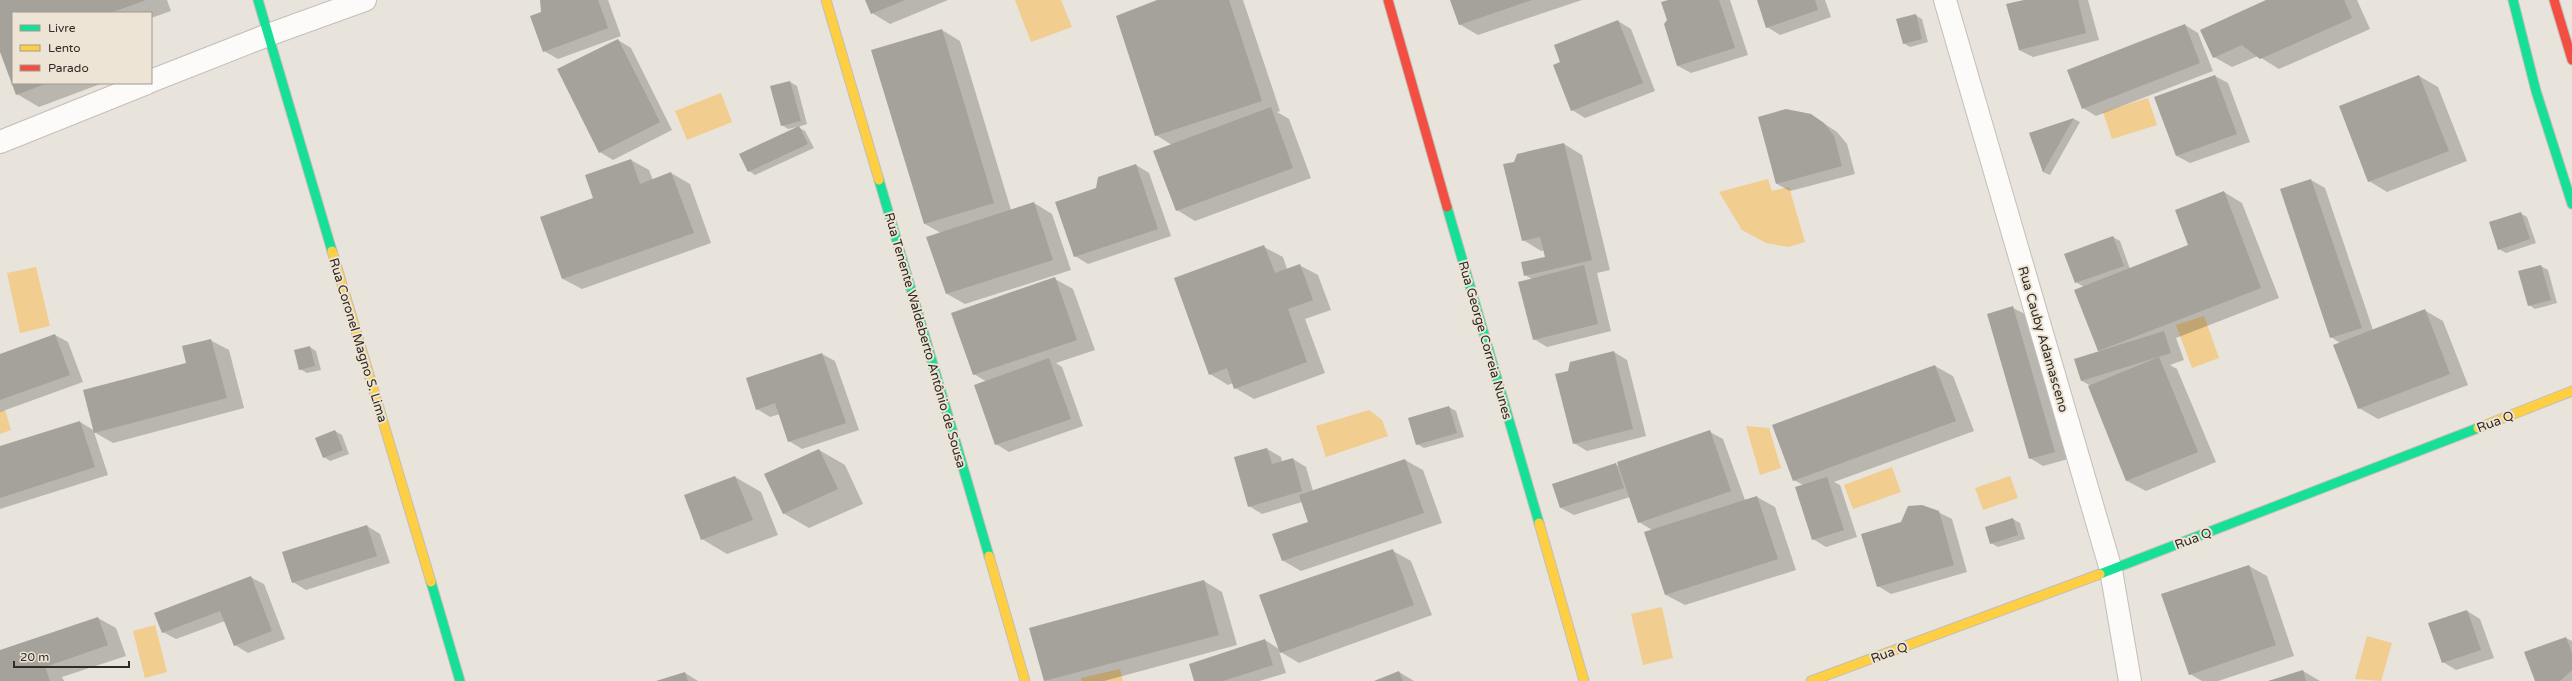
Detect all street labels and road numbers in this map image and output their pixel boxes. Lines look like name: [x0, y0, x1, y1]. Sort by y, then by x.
street label: Rua Tenente Waldeberto Antônio de Sousa: [881, 211, 969, 470]
street label: Rua Coronel Magno S. Lima: [325, 256, 391, 424]
street label: Rua George Correia Nunes: [1455, 259, 1515, 421]
street label: Rua Cauby Adamasceno: [2015, 264, 2072, 414]
street label: Rua Q: [2475, 408, 2516, 436]
street label: Rua Q: [2173, 525, 2214, 553]
street label: Rua Q: [1869, 639, 1910, 667]

